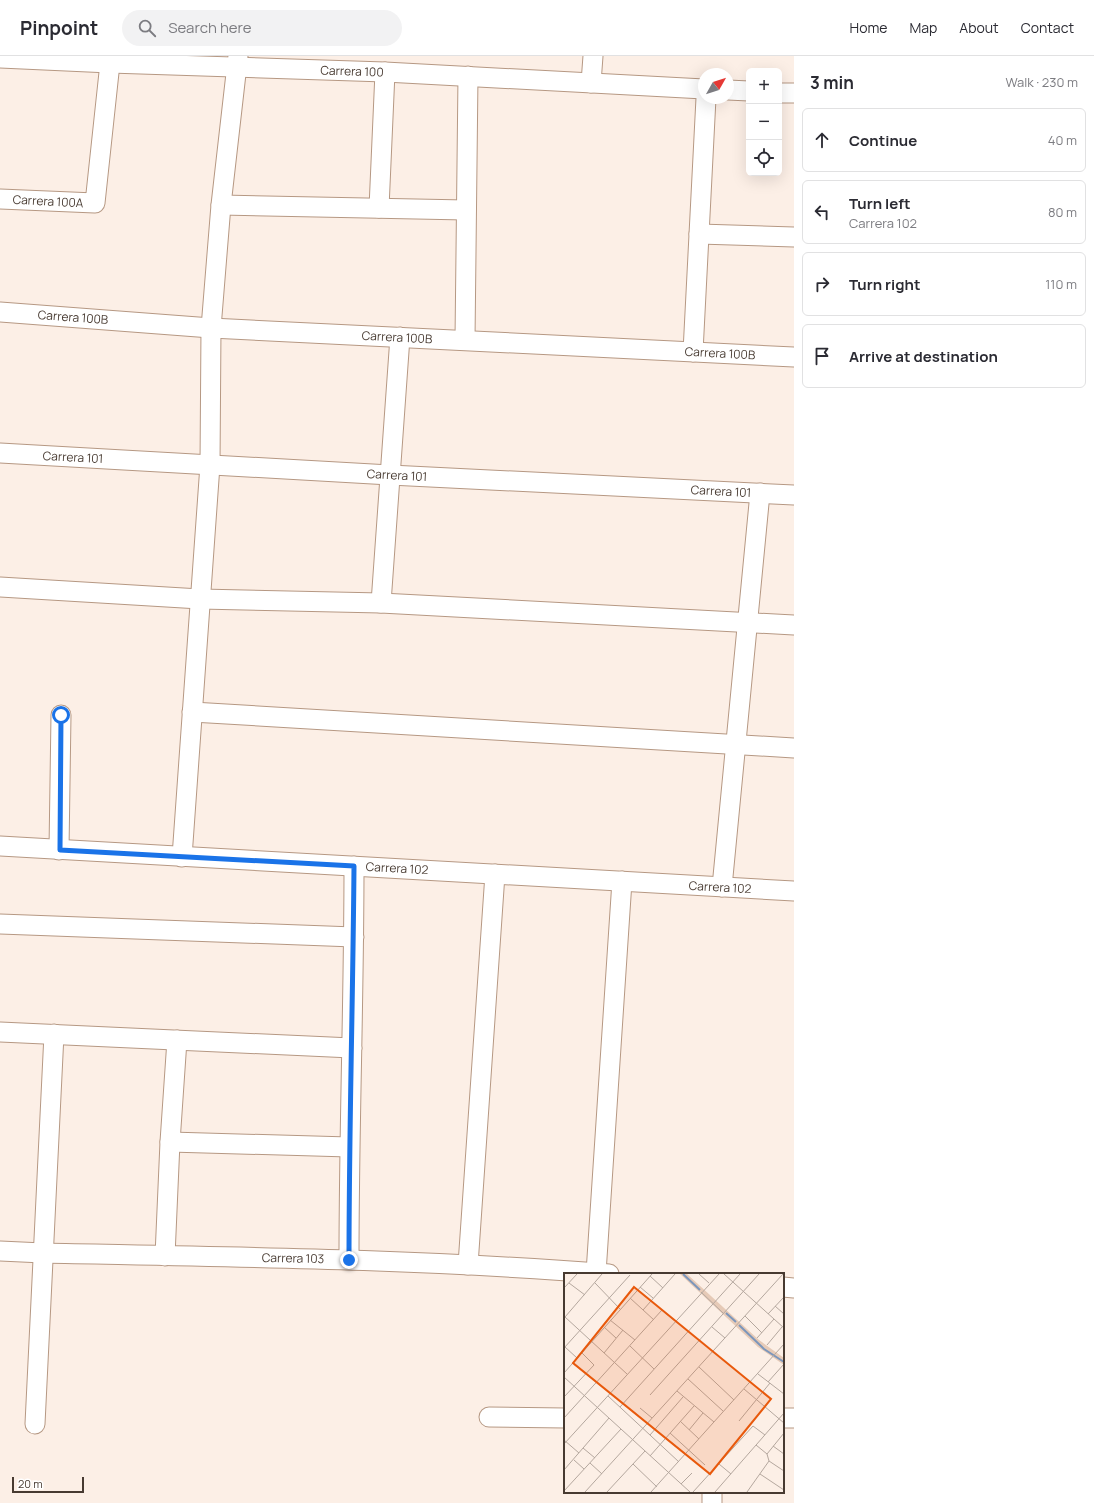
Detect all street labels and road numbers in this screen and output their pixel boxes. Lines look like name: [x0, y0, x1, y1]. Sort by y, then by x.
street label: Carrera 100: [320, 61, 384, 81]
street label: Carrera 100A: [12, 191, 84, 211]
street label: Carrera 100B: [37, 306, 109, 328]
street label: Carrera 100B: [361, 327, 433, 347]
street label: Carrera 100B: [684, 343, 756, 363]
street label: Carrera 101: [42, 447, 104, 467]
street label: Carrera 101: [366, 465, 428, 485]
street label: Carrera 101: [690, 481, 752, 501]
street label: Carrera 102: [365, 858, 429, 878]
street label: Carrera 102: [688, 877, 752, 897]
street label: Carrera 103: [262, 1249, 324, 1267]

